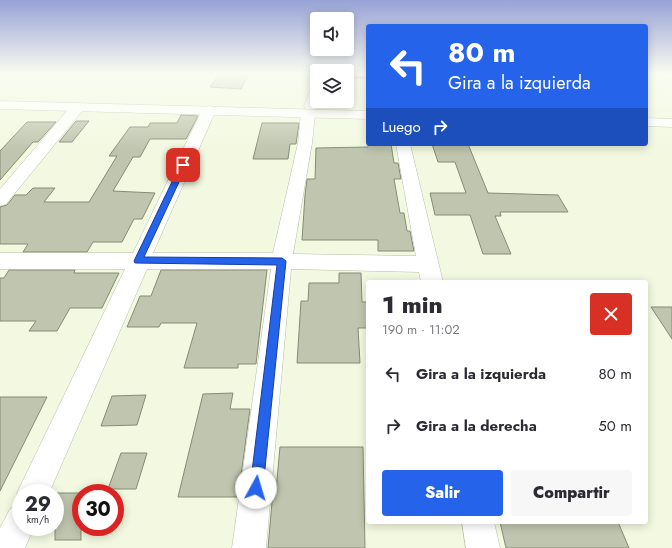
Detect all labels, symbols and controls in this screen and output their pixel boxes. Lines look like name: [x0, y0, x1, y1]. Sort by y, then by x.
map controls: [310, 12, 354, 108]
button: sound: [310, 12, 354, 56]
text: 80 m: [448, 32, 515, 73]
icon: left: [382, 40, 434, 92]
button: layers: [310, 64, 354, 108]
text: Gira a la izquierda: [448, 70, 591, 96]
text: Luego: [382, 116, 421, 138]
icon: right: [429, 116, 451, 138]
pin: [166, 148, 200, 182]
icon: arrive: [172, 154, 194, 176]
text: 1 min: [382, 287, 443, 322]
button: close: [590, 293, 632, 335]
text: 190 m · 11:02: [382, 320, 460, 339]
icon: left: [382, 363, 404, 385]
text: Gira a la izquierda: [416, 363, 546, 385]
text: 80 m: [599, 363, 632, 385]
icon: right: [382, 415, 404, 437]
text: Gira a la derecha: [416, 415, 537, 437]
text: 50 m: [598, 415, 632, 437]
position arrow: [235, 467, 277, 509]
button: Salir: [382, 470, 503, 516]
button: Compartir: [511, 470, 632, 516]
speed limit sign: 30: [72, 484, 124, 536]
text: 29: [25, 490, 51, 519]
text: km/h: [27, 512, 49, 527]

